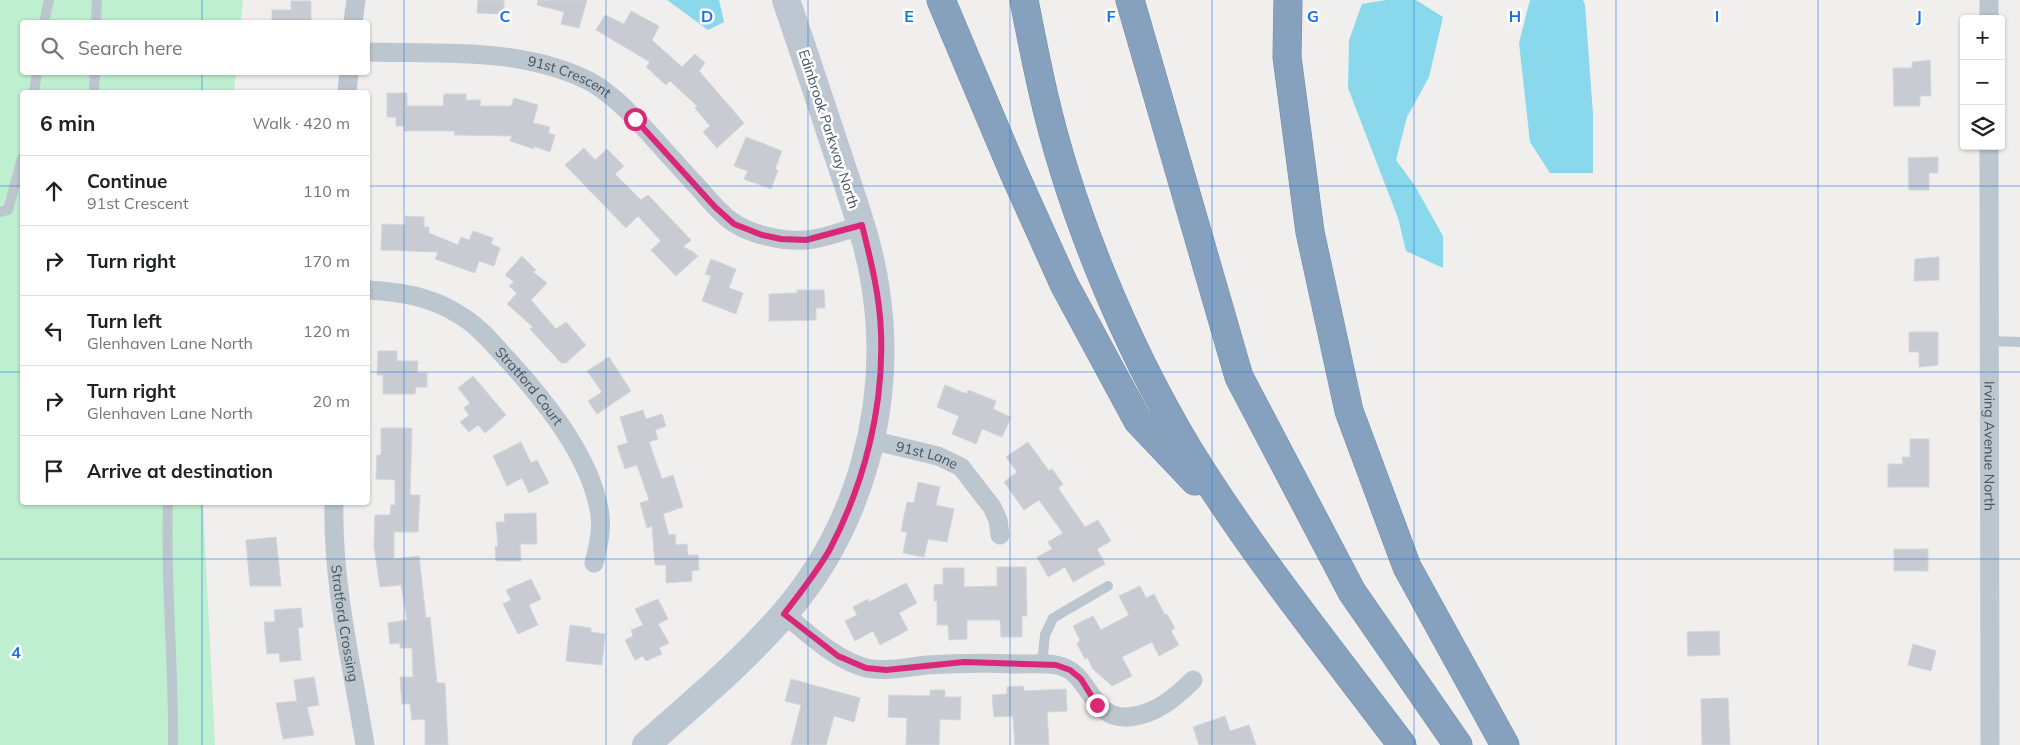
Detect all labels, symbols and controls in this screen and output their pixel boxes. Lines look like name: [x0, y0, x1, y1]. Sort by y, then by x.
text: C: [500, 6, 511, 26]
text: D: [701, 6, 713, 26]
text: E: [904, 6, 914, 26]
text: F: [1106, 6, 1116, 26]
text: G: [1307, 6, 1319, 26]
text: H: [1509, 6, 1521, 26]
text: I: [1715, 6, 1719, 26]
text: J: [1916, 6, 1922, 26]
map controls: [1960, 15, 2005, 150]
button: +: [1960, 15, 2005, 60]
search box: [20, 20, 370, 75]
icon: search: [38, 34, 66, 62]
text: Search here: [78, 36, 182, 60]
street label: Edinbrook Parkway North: [795, 47, 863, 211]
street label: 91st Crescent: [526, 52, 615, 102]
button: −: [1960, 60, 2005, 105]
button: layers: [1960, 105, 2005, 150]
route start: [624, 108, 647, 131]
text: 6 min: [40, 110, 95, 136]
text: Walk · 420 m: [252, 113, 350, 133]
text: Continue: [87, 169, 167, 193]
icon: ahead: [40, 177, 68, 205]
text: 110 m: [303, 181, 350, 201]
text: 91st Crescent: [87, 193, 189, 213]
icon: right: [40, 247, 68, 275]
text: Turn right: [87, 249, 176, 273]
text: 170 m: [303, 251, 350, 271]
text: Turn left: [87, 309, 162, 333]
icon: left: [40, 317, 68, 345]
text: 120 m: [303, 321, 350, 341]
text: Glenhaven Lane North: [87, 333, 253, 353]
street label: Stratford Court: [491, 343, 567, 429]
text: Turn right: [87, 379, 176, 403]
street label: Irving Avenue North: [1980, 381, 1999, 511]
icon: right: [40, 387, 68, 415]
text: 20 m: [313, 391, 350, 411]
text: Glenhaven Lane North: [87, 403, 253, 423]
street label: 91st Lane: [894, 437, 961, 473]
icon: arrive: [40, 457, 68, 485]
text: Arrive at destination: [87, 459, 273, 483]
street label: Stratford Crossing: [327, 564, 363, 683]
text: 4: [11, 642, 21, 662]
route end: [1086, 694, 1109, 717]

